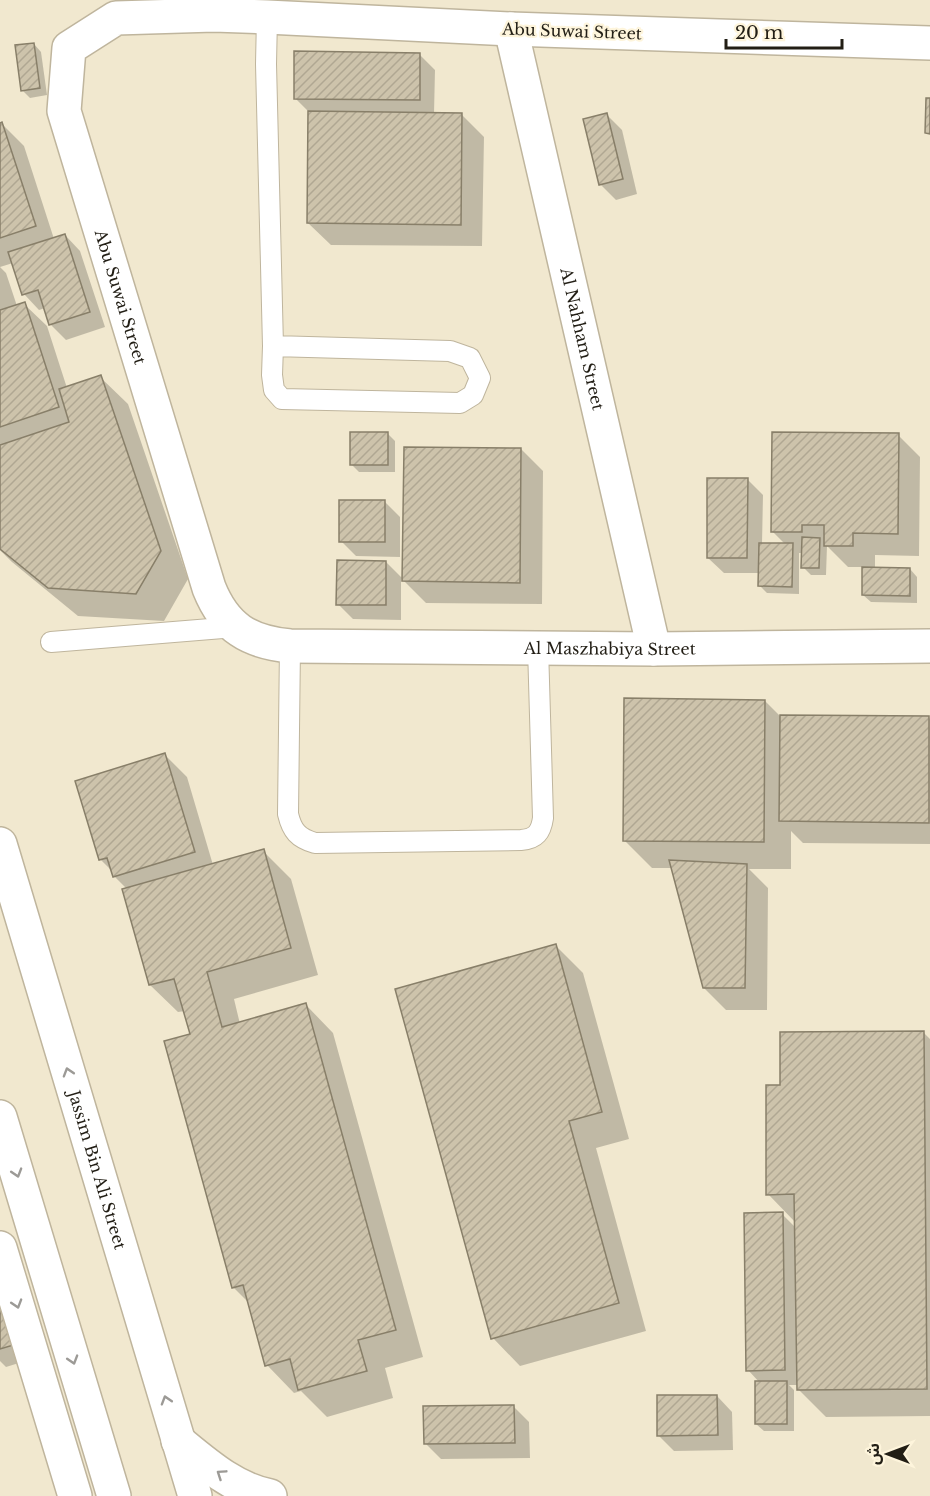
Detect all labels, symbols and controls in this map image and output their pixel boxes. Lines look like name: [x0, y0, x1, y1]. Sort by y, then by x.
scale bar: [726, 12, 842, 50]
street label: Abu Suwai Street: [501, 19, 642, 43]
text: 20 m: [735, 22, 783, 44]
street label: Abu Suwai Street: [90, 226, 150, 367]
street label: Al Nahham Street: [556, 265, 609, 412]
street label: Al Maszhabiya Street: [523, 638, 696, 659]
one-way arrow: [63, 1067, 75, 1078]
street label: Jassim Bin Ali Street: [64, 1086, 131, 1252]
one-way arrow: [10, 1167, 22, 1178]
one-way arrow: [10, 1298, 22, 1309]
one-way arrow: [66, 1354, 78, 1365]
one-way arrow: [161, 1395, 173, 1406]
north arrow: [858, 1424, 918, 1484]
text: ش: [863, 1443, 883, 1465]
one-way arrow: [217, 1470, 228, 1481]

